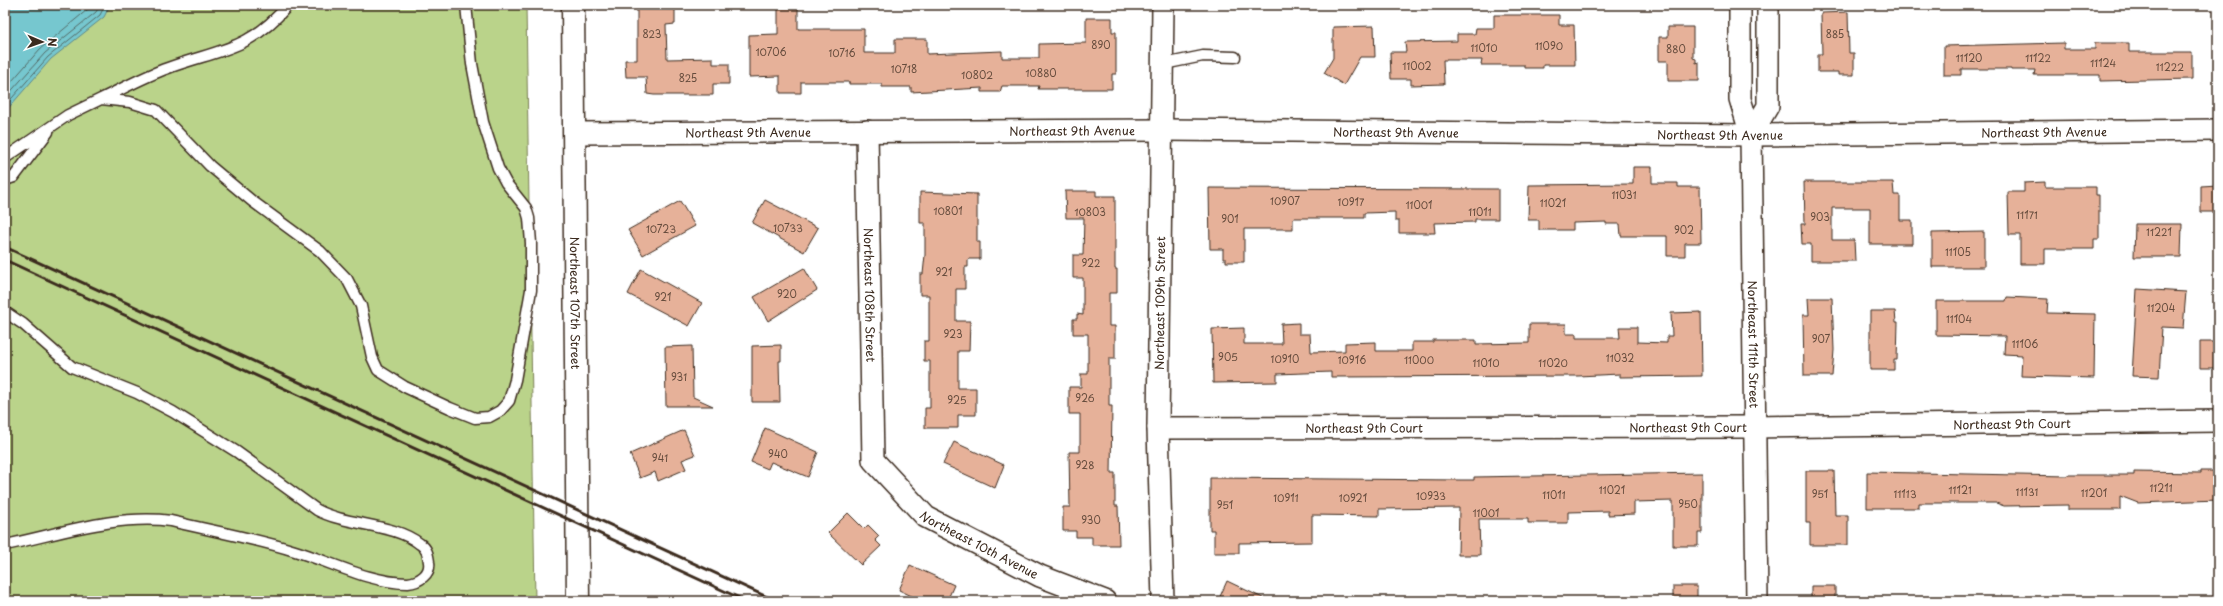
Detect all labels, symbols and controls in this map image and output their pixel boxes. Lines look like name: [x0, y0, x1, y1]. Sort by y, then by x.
north arrow: [22, 22, 62, 62]
house number: 823: [643, 26, 661, 41]
house number: 885: [1826, 26, 1844, 41]
house number: 890: [1091, 37, 1111, 52]
text: N: [44, 38, 61, 47]
house number: 11090: [1535, 38, 1563, 53]
house number: 11010: [1470, 40, 1498, 55]
house number: 880: [1666, 41, 1686, 56]
house number: 10706: [756, 44, 786, 59]
house number: 10716: [828, 45, 856, 60]
house number: 11120: [1956, 50, 1982, 65]
house number: 11122: [2025, 50, 2051, 65]
house number: 11124: [2090, 55, 2116, 70]
house number: 11002: [1402, 58, 1432, 73]
house number: 11222: [2156, 59, 2184, 74]
house number: 10718: [891, 61, 917, 76]
house number: 10880: [1025, 65, 1057, 80]
house number: 10802: [961, 67, 993, 82]
house number: 825: [679, 70, 697, 85]
street label: Northeast 9th Avenue: [1009, 121, 1135, 140]
street label: Northeast 9th Avenue: [1333, 122, 1459, 142]
street label: Northeast 9th Avenue: [1981, 122, 2107, 142]
street label: Northeast 9th Avenue: [685, 123, 811, 141]
street label: Northeast 9th Avenue: [1657, 125, 1783, 144]
house number: 11031: [1611, 187, 1637, 202]
house number: 10907: [1270, 193, 1300, 208]
house number: 10917: [1338, 194, 1365, 209]
house number: 11021: [1540, 195, 1566, 210]
house number: 11001: [1405, 197, 1433, 212]
house number: 10801: [933, 203, 963, 218]
house number: 10803: [1074, 204, 1106, 219]
house number: 11011: [1468, 204, 1492, 219]
house number: 11171: [2016, 207, 2038, 222]
house number: 903: [1810, 209, 1830, 224]
house number: 901: [1221, 211, 1239, 226]
house number: 10733: [773, 220, 803, 235]
house number: 10723: [646, 221, 676, 236]
house number: 902: [1674, 222, 1694, 237]
house number: 11221: [2146, 224, 2172, 239]
street label: Northeast 108th Street: [860, 228, 880, 362]
street label: Northeast 109th Street: [1150, 236, 1169, 370]
street label: Northeast 107th Street: [566, 237, 585, 370]
house number: 11105: [1945, 244, 1971, 259]
house number: 922: [1081, 255, 1101, 270]
house number: 921: [935, 264, 953, 279]
street label: Northeast 111th Street: [1744, 280, 1764, 408]
house number: 920: [777, 286, 797, 301]
house number: 921: [654, 289, 672, 304]
house number: 11204: [2147, 300, 2176, 315]
house number: 11104: [1946, 311, 1972, 326]
house number: 923: [943, 326, 963, 341]
house number: 907: [1812, 331, 1831, 346]
house number: 11106: [2012, 336, 2038, 351]
house number: 905: [1218, 349, 1238, 364]
house number: 11032: [1606, 350, 1634, 365]
house number: 10910: [1271, 351, 1299, 366]
house number: 10916: [1338, 352, 1366, 367]
house number: 11000: [1404, 352, 1434, 367]
house number: 11010: [1472, 355, 1500, 370]
house number: 11020: [1538, 355, 1568, 370]
house number: 931: [671, 369, 687, 384]
house number: 926: [1075, 390, 1095, 405]
house number: 925: [947, 392, 967, 407]
street label: Northeast 9th Court: [1953, 414, 2071, 433]
street label: Northeast 9th Court: [1629, 418, 1747, 436]
street label: Northeast 9th Court: [1305, 419, 1423, 437]
house number: 940: [768, 446, 788, 461]
house number: 941: [652, 450, 668, 465]
house number: 928: [1076, 457, 1094, 472]
house number: 11211: [2149, 480, 2173, 495]
house number: 11021: [1599, 482, 1625, 497]
house number: 11121: [1948, 482, 1972, 497]
house number: 11131: [2016, 484, 2039, 499]
house number: 11201: [2081, 485, 2107, 500]
house number: 951: [1812, 486, 1828, 501]
house number: 11113: [1893, 486, 1917, 501]
house number: 11011: [1542, 487, 1566, 502]
house number: 10933: [1416, 488, 1446, 503]
house number: 10911: [1273, 490, 1299, 505]
house number: 10921: [1339, 490, 1367, 505]
house number: 950: [1678, 496, 1698, 511]
house number: 951: [1217, 497, 1233, 512]
house number: 11001: [1472, 505, 1500, 520]
street label: Northeast 10th Avenue: [916, 507, 1042, 583]
house number: 930: [1081, 512, 1101, 527]

